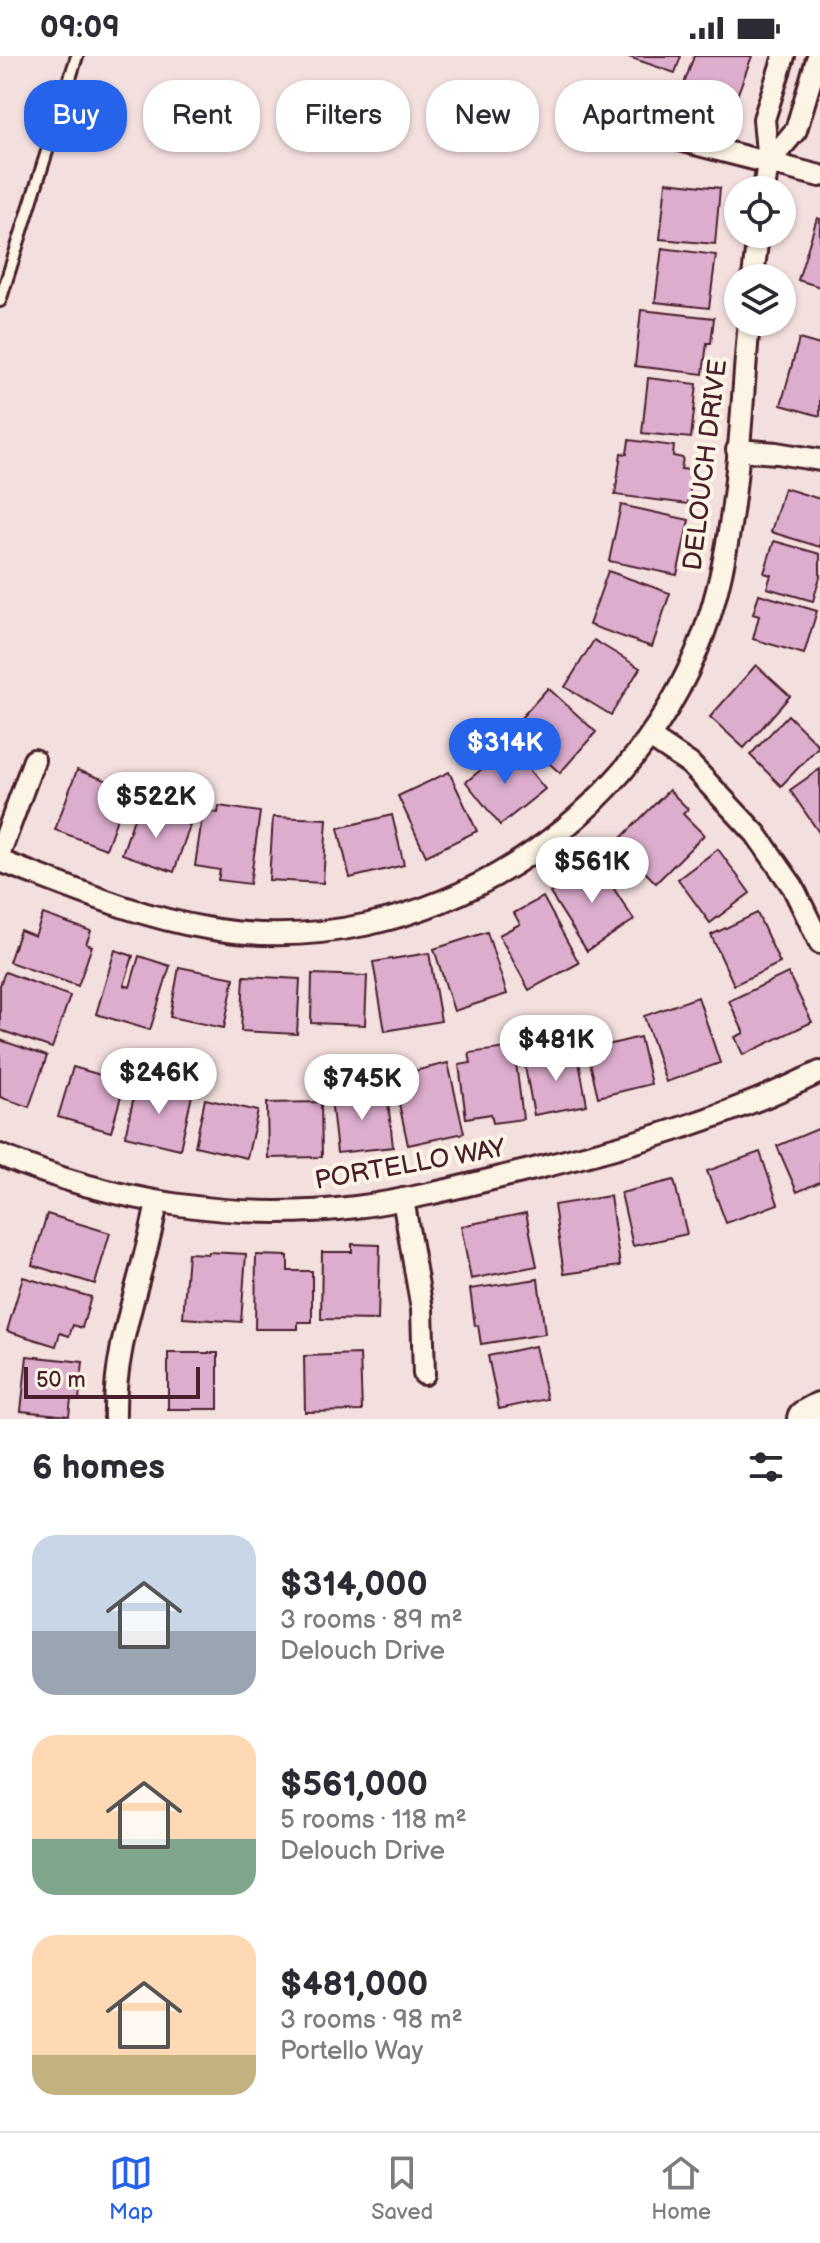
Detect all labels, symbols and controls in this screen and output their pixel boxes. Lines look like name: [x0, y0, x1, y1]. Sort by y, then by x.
text: 09:09: [40, 10, 120, 46]
chip: Buy: [24, 80, 127, 152]
chip: Rent: [143, 80, 260, 152]
chip: Filters: [276, 80, 410, 152]
chip: New: [426, 80, 539, 152]
chip: Apartment: [555, 80, 743, 152]
map controls: [724, 176, 796, 336]
button: locate: [724, 176, 796, 248]
button: layers: [724, 264, 796, 336]
street label: DELOUCH DRIVE: [678, 358, 734, 572]
pin: $314K: [449, 718, 561, 786]
text: $314K: [467, 728, 543, 759]
pin: $522K: [100, 772, 212, 840]
text: $522K: [116, 782, 196, 813]
pin: $561K: [536, 837, 648, 905]
text: $561K: [554, 847, 630, 878]
pin: $481K: [500, 1015, 612, 1083]
text: $481K: [518, 1025, 594, 1056]
pin: $246K: [103, 1048, 215, 1116]
pin: $745K: [306, 1054, 418, 1122]
text: $246K: [119, 1058, 199, 1089]
text: $745K: [322, 1064, 402, 1095]
street label: PORTELLO WAY: [312, 1133, 508, 1197]
scale bar: [24, 1363, 200, 1399]
text: 50 m: [36, 1367, 86, 1394]
icon: filters: [744, 1445, 788, 1489]
text: 6 homes: [32, 1447, 165, 1488]
text: $314,000: [280, 1564, 428, 1605]
icon: home: [96, 1567, 192, 1663]
text: 3 rooms · 89 m²: [280, 1605, 463, 1636]
text: Delouch Drive: [280, 1636, 445, 1667]
text: $561,000: [280, 1764, 428, 1805]
icon: home: [96, 1767, 192, 1863]
text: 5 rooms · 118 m²: [280, 1805, 467, 1836]
text: Delouch Drive: [280, 1836, 445, 1867]
text: $481,000: [280, 1964, 428, 2005]
icon: home: [96, 1967, 192, 2063]
text: 3 rooms · 98 m²: [280, 2005, 463, 2036]
text: Portello Way: [280, 2036, 423, 2067]
tab: Map: [109, 2151, 153, 2226]
tab: Saved: [371, 2151, 433, 2226]
tab: Home: [651, 2151, 711, 2226]

